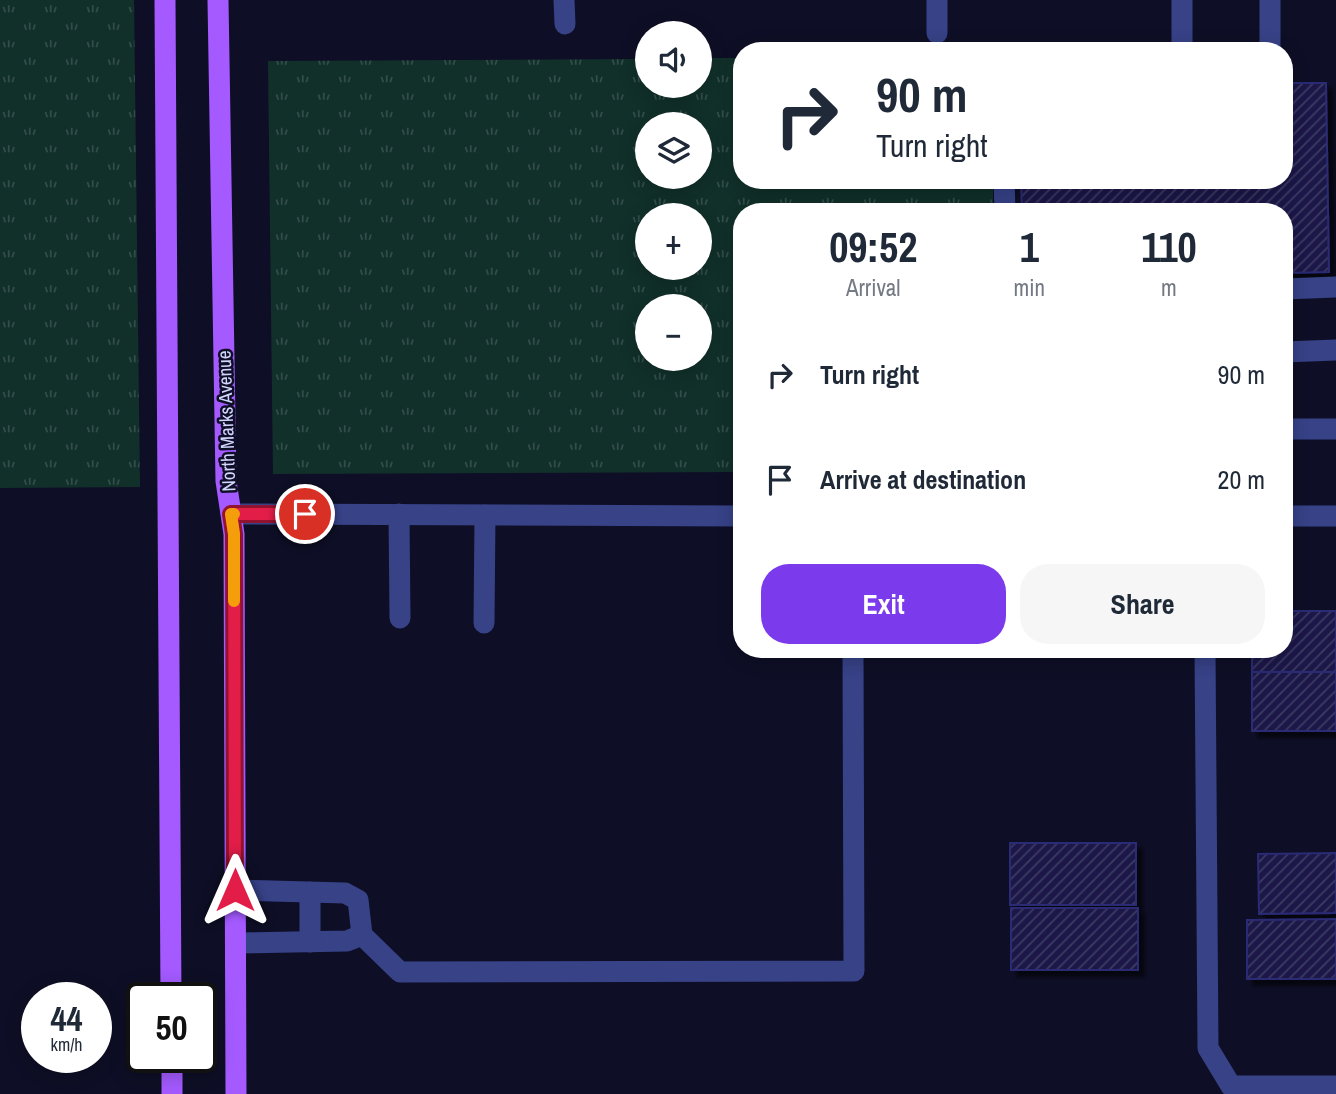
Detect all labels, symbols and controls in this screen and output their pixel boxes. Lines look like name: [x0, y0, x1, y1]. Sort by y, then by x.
map controls: [635, 21, 712, 371]
button: sound: [635, 21, 712, 98]
text: 90 m: [876, 61, 968, 127]
icon: right: [761, 70, 852, 161]
button: layers: [635, 112, 712, 189]
text: Turn right: [876, 124, 988, 167]
button: +: [635, 203, 712, 280]
text: 09:52: [829, 219, 917, 275]
text: 1: [1020, 219, 1039, 275]
text: 110: [1141, 219, 1197, 275]
text: Arrival: [846, 272, 901, 303]
text: min: [1014, 272, 1045, 303]
text: m: [1161, 272, 1177, 303]
button: −: [635, 294, 712, 371]
street label: North Marks Avenue: [211, 350, 241, 492]
icon: right: [761, 356, 799, 394]
text: Turn right: [820, 357, 919, 392]
text: 90 m: [1218, 357, 1265, 392]
icon: arrive: [761, 461, 799, 499]
text: Arrive at destination: [820, 462, 1026, 497]
text: 20 m: [1218, 462, 1265, 497]
pin: [275, 484, 335, 544]
icon: arrive: [286, 495, 324, 533]
button: Exit: [761, 564, 1006, 644]
button: Share: [1020, 564, 1265, 644]
position arrow: [198, 853, 272, 927]
speed limit sign: 50: [126, 982, 217, 1073]
text: 44: [51, 995, 82, 1042]
text: km/h: [51, 1032, 83, 1057]

